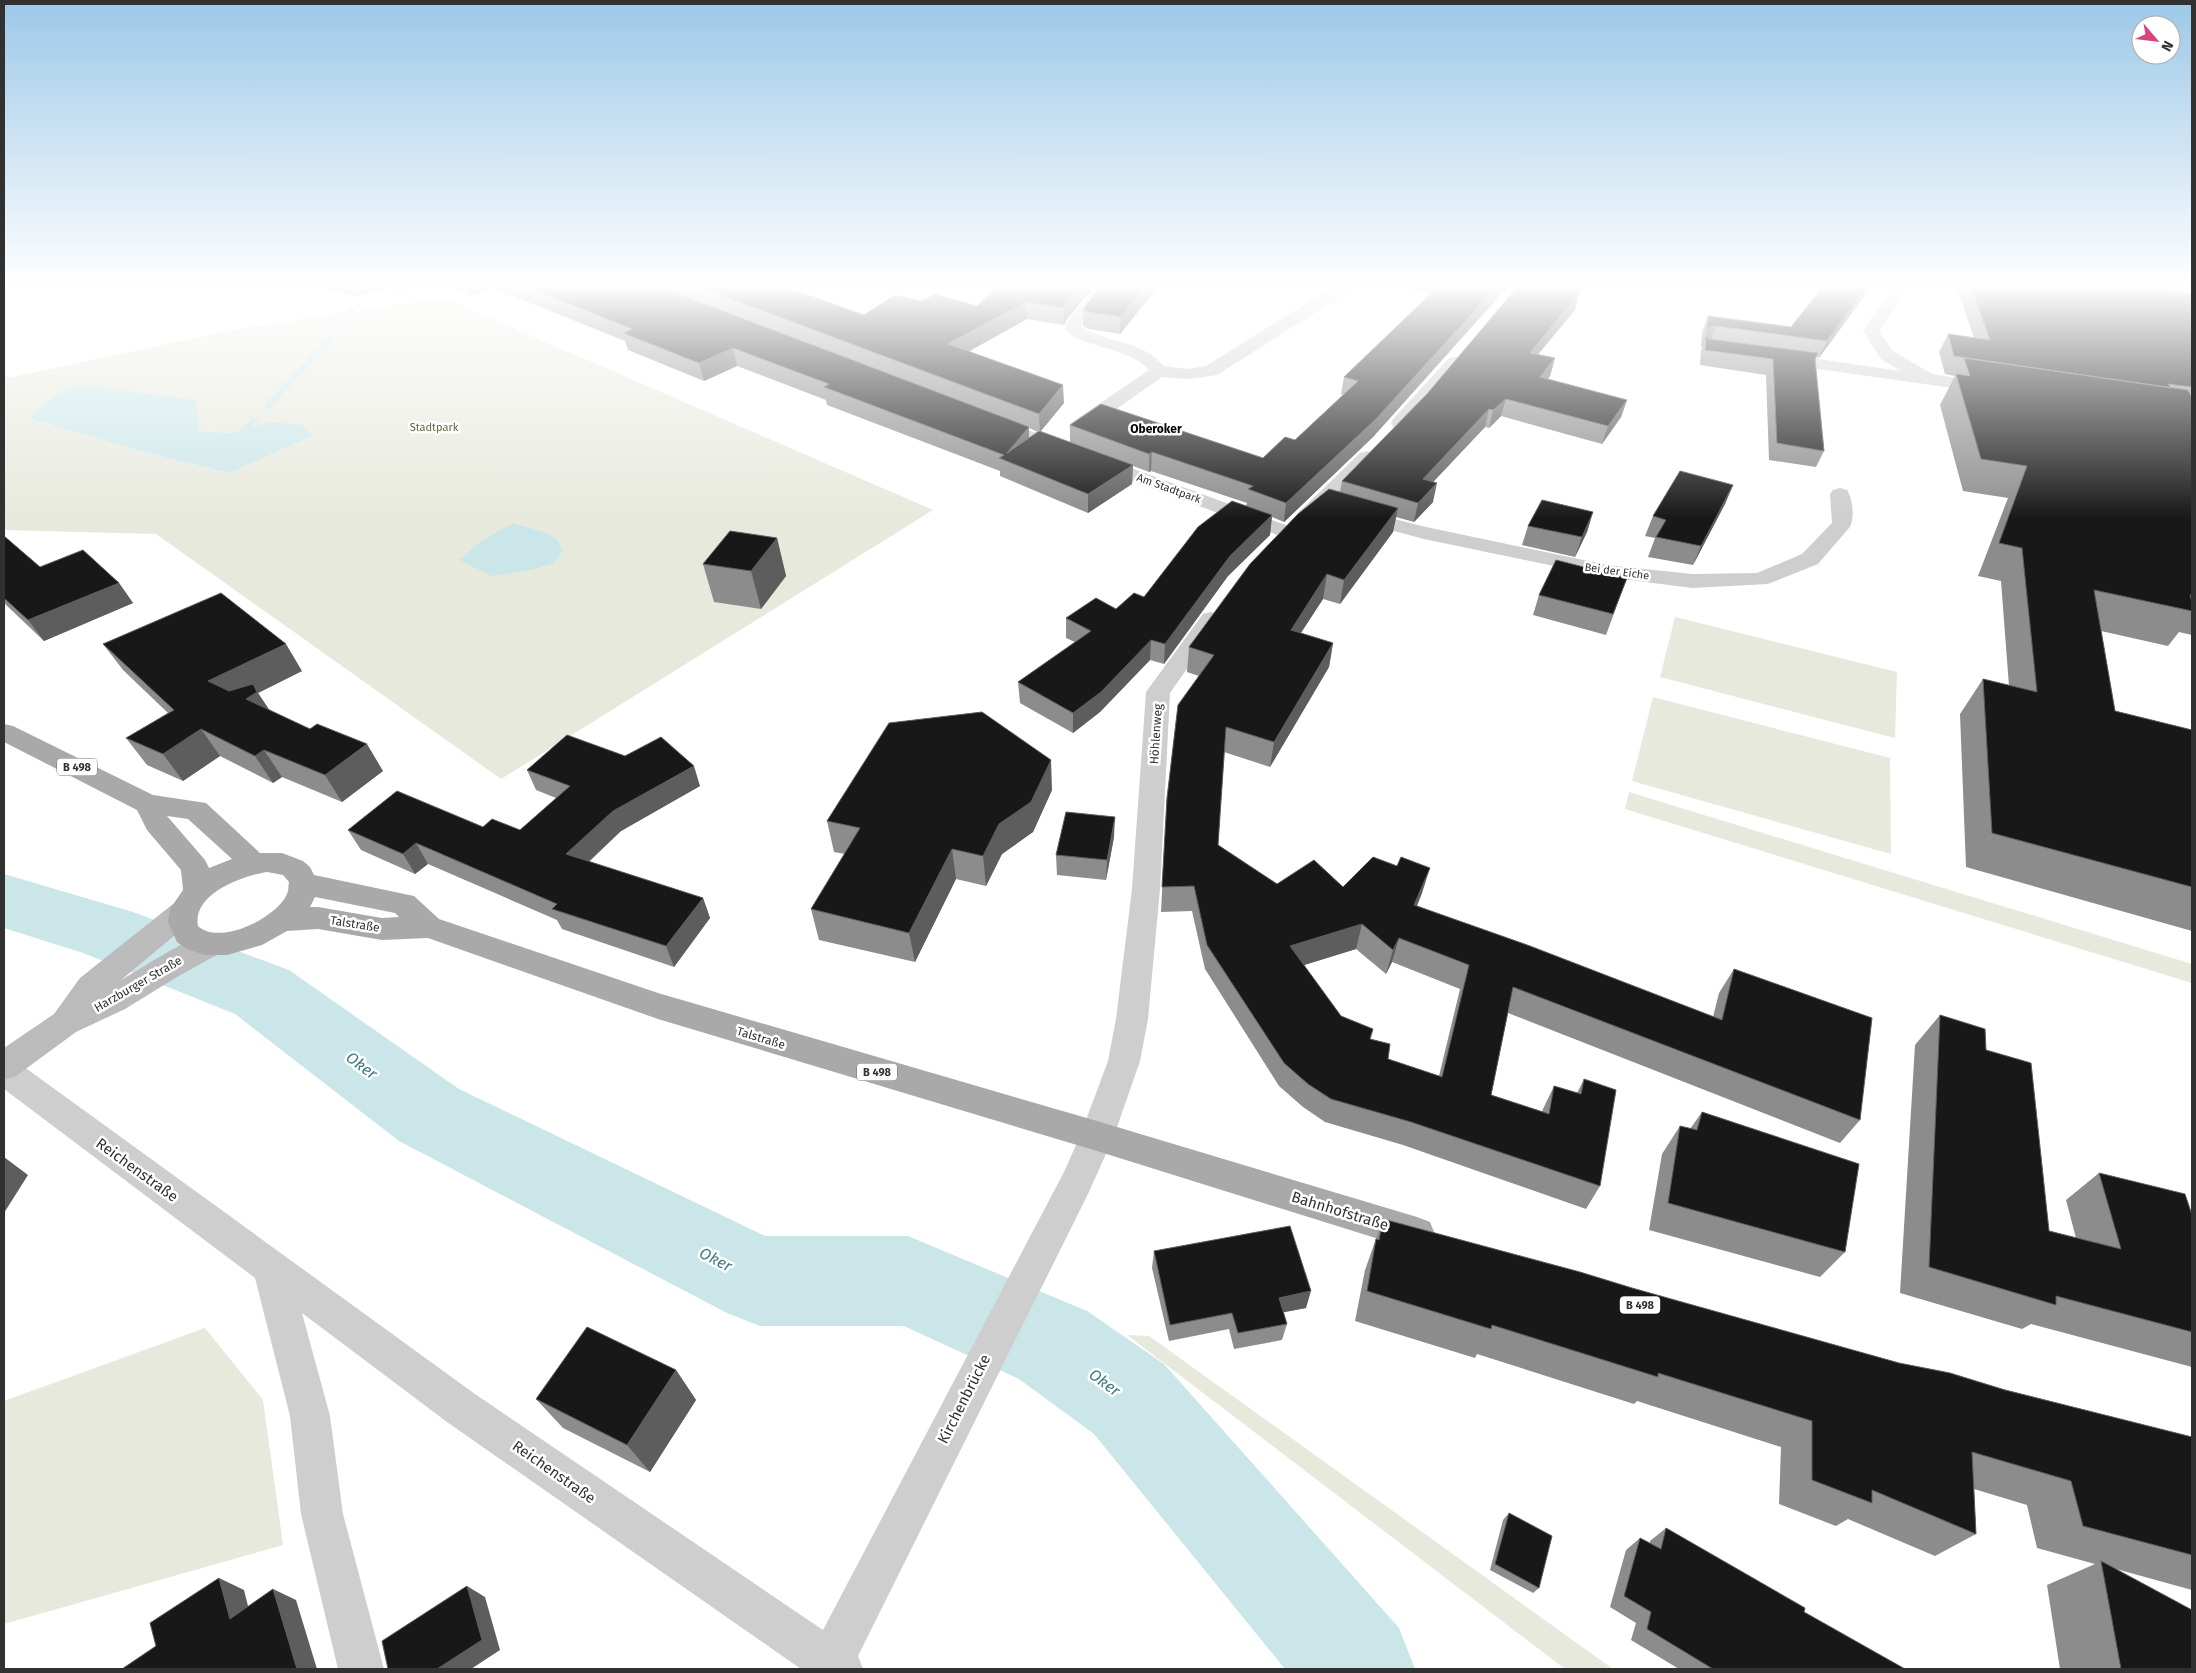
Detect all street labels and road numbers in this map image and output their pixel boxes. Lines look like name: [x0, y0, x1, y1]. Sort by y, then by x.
street label: Am Stadtpark: [1135, 471, 1203, 506]
street label: Bei der Eiche: [1584, 561, 1650, 582]
street label: Höhlenweg: [1147, 703, 1165, 765]
road number: B 498: [57, 759, 97, 776]
street label: Talstraße: [329, 913, 381, 935]
street label: Harzburger Straße: [92, 953, 184, 1015]
street label: Talstraße: [735, 1024, 787, 1052]
road number: B 498: [857, 1064, 897, 1080]
street label: Reichenstraße: [92, 1134, 182, 1206]
street label: Bahnhofstraße: [1289, 1188, 1391, 1234]
road number: B 498: [1620, 1296, 1660, 1314]
street label: Kirchenbrücke: [934, 1351, 994, 1447]
street label: Reichenstraße: [509, 1437, 599, 1507]

